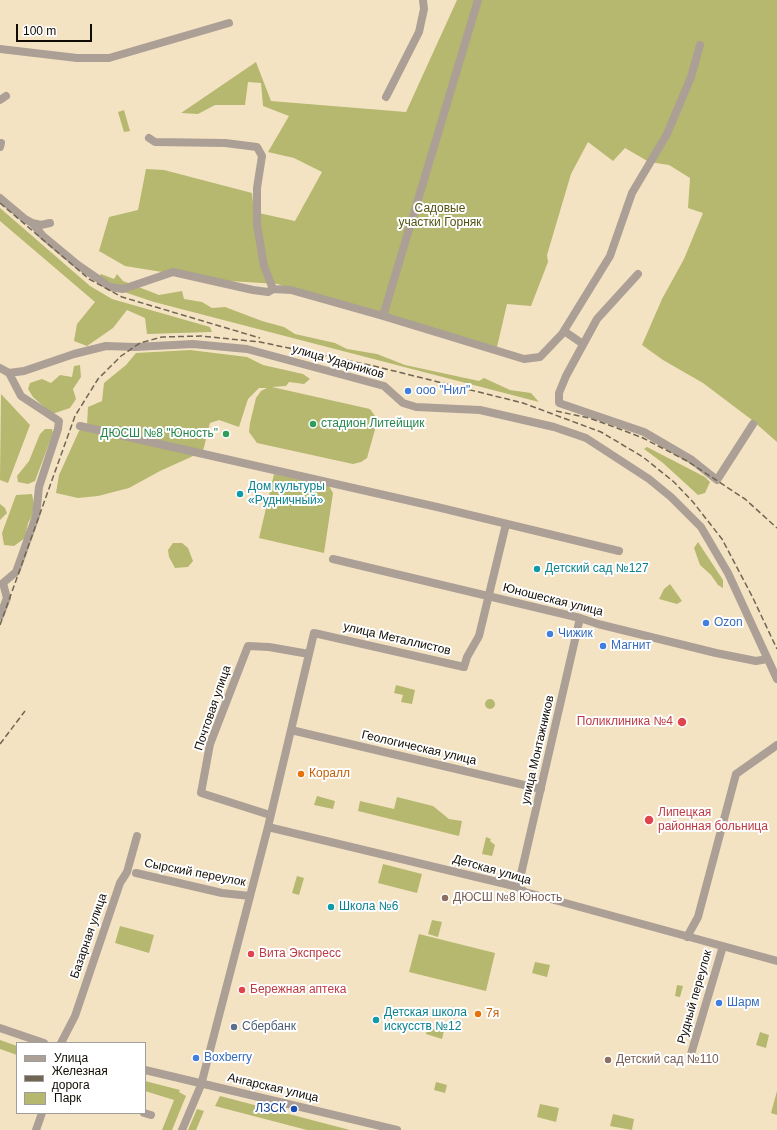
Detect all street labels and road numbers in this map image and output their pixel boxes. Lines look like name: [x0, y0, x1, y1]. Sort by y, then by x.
street label: улица Ударников: [290, 342, 386, 382]
street label: Юношеская улица: [501, 581, 605, 619]
street label: улица Металлистов: [342, 620, 452, 658]
street label: Почтовая улица: [192, 664, 234, 752]
street label: улица Монтажников: [518, 694, 558, 806]
street label: Геологическая улица: [360, 728, 478, 768]
street label: Детская улица: [451, 852, 533, 888]
street label: Сырский переулок: [143, 856, 247, 890]
street label: Базарная улица: [68, 891, 110, 981]
street label: Рудный переулок: [675, 948, 715, 1046]
street label: Ангарская улица: [226, 1071, 320, 1105]

